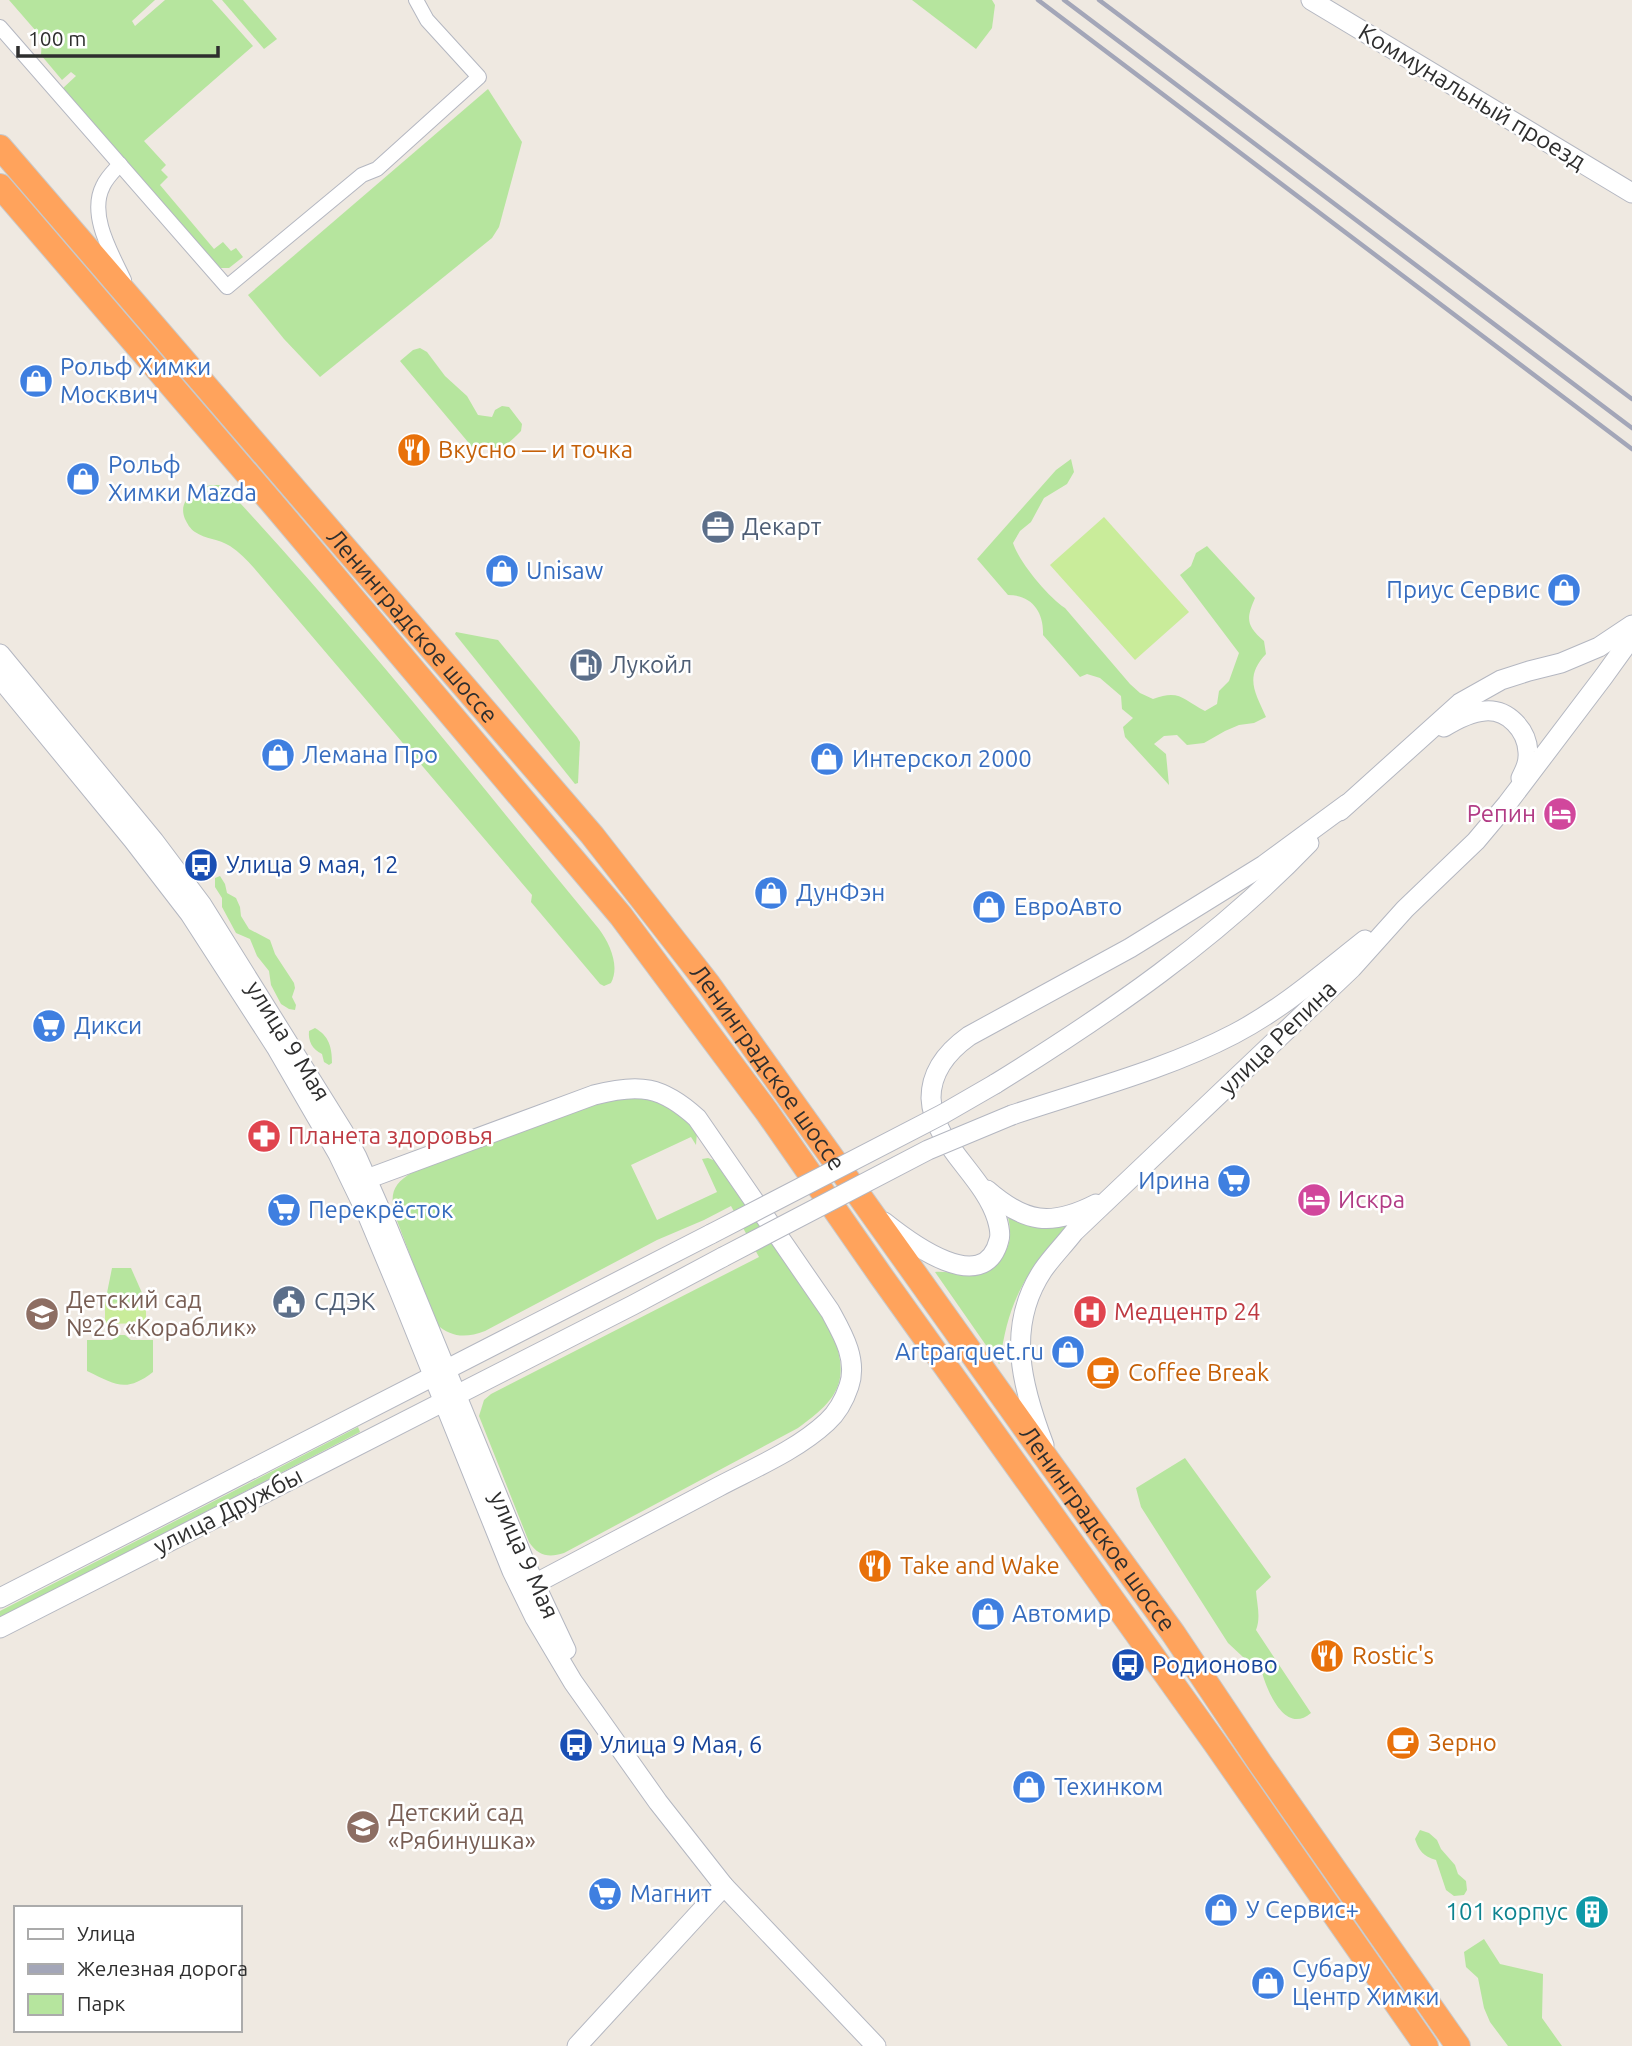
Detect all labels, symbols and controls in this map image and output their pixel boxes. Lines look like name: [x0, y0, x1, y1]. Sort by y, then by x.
scale bar: [18, 14, 217, 58]
street label: Коммунальный проезд: [1354, 18, 1591, 175]
text: 100 m: [28, 26, 86, 50]
place label: Рольф Химки Москвич: [60, 353, 211, 408]
shop icon: Рольф Химки Москвич: [17, 362, 55, 400]
restaurant icon: Вкусно — и точка: [395, 431, 433, 469]
place label: Вкусно — и точка: [438, 436, 633, 463]
place label: Рольф Химки Mazda: [108, 451, 257, 506]
shop icon: Рольф Химки Mazda: [64, 460, 102, 498]
office icon: Декарт: [699, 508, 737, 546]
place label: Декарт: [742, 513, 822, 540]
street label: Ленинградское шоссе: [322, 523, 503, 728]
shop icon: Unisaw: [483, 552, 521, 590]
place label: Unisaw: [526, 557, 604, 584]
shop icon: Приус Сервис: [1545, 571, 1583, 609]
place label: Приус Сервис: [1386, 576, 1540, 603]
fuel station icon: Лукойл: [567, 646, 605, 684]
place label: Лукойл: [610, 651, 692, 678]
shop icon: Лемана Про: [259, 736, 297, 774]
shop icon: Интерскол 2000: [808, 740, 846, 778]
place label: Лемана Про: [302, 741, 438, 768]
place label: Интерскол 2000: [852, 745, 1032, 772]
hotel icon: Репин: [1541, 795, 1579, 833]
place label: Репин: [1467, 800, 1536, 827]
bus stop icon: Улица 9 мая, 12: [182, 846, 220, 884]
place label: Улица 9 мая, 12: [226, 851, 399, 878]
shop icon: ДунФэн: [752, 874, 790, 912]
place label: ДунФэн: [796, 879, 885, 906]
shop icon: ЕвроАвто: [970, 888, 1008, 926]
place label: ЕвроАвто: [1014, 893, 1122, 920]
street label: Ленинградское шоссе: [685, 959, 851, 1176]
street label: улица Репина: [1213, 975, 1342, 1100]
street label: улица 9 Мая: [241, 976, 336, 1106]
supermarket icon: Дикси: [30, 1007, 68, 1045]
place label: Дикси: [74, 1012, 142, 1039]
pharmacy icon: Планета здоровья: [245, 1117, 283, 1155]
place label: Планета здоровья: [288, 1122, 493, 1149]
supermarket icon: Ирина: [1215, 1162, 1253, 1200]
place label: Ирина: [1138, 1167, 1210, 1194]
hotel icon: Искра: [1295, 1181, 1333, 1219]
place label: Искра: [1338, 1186, 1405, 1213]
supermarket icon: Перекрёсток: [265, 1191, 303, 1229]
place label: Перекрёсток: [308, 1196, 453, 1223]
public building icon: СДЭК: [270, 1283, 308, 1321]
place label: Детский сад №26 «Кораблик»: [66, 1286, 257, 1341]
place label: СДЭК: [314, 1288, 376, 1315]
hospital icon: Медцентр 24: [1071, 1293, 1109, 1331]
school or university icon: Детский сад №26 «Кораблик»: [23, 1295, 61, 1333]
place label: Медцентр 24: [1114, 1298, 1261, 1325]
shop icon: Artparquet.ru: [1049, 1333, 1087, 1371]
place label: Artparquet.ru: [895, 1338, 1044, 1365]
cafe icon: Coffee Break: [1084, 1354, 1122, 1392]
place label: Coffee Break: [1128, 1359, 1269, 1386]
street label: Ленинградское шоссе: [1015, 1420, 1181, 1636]
street label: улица Дружбы: [149, 1461, 307, 1560]
street label: улица 9 Мая: [484, 1487, 565, 1623]
restaurant icon: Take and Wake: [856, 1547, 894, 1585]
place label: Take and Wake: [900, 1552, 1060, 1579]
shop icon: Автомир: [969, 1595, 1007, 1633]
place label: Автомир: [1012, 1600, 1111, 1627]
restaurant icon: Rostic's: [1308, 1637, 1346, 1675]
place label: Rostic's: [1352, 1642, 1434, 1669]
bus stop icon: Родионово: [1109, 1646, 1147, 1684]
place label: Родионово: [1152, 1651, 1278, 1678]
cafe icon: Зерно: [1384, 1724, 1422, 1762]
bus stop icon: Улица 9 Мая, 6: [557, 1726, 595, 1764]
place label: Зерно: [1428, 1729, 1497, 1756]
place label: Улица 9 Мая, 6: [600, 1731, 762, 1758]
shop icon: Техинком: [1010, 1768, 1048, 1806]
place label: Техинком: [1054, 1773, 1163, 1800]
place label: Детский сад «Рябинушка»: [388, 1799, 536, 1854]
school or university icon: Детский сад «Рябинушка»: [344, 1808, 382, 1846]
supermarket icon: Магнит: [586, 1875, 624, 1913]
place label: Магнит: [630, 1880, 712, 1907]
shop icon: У Сервис+: [1202, 1891, 1240, 1929]
building icon: 101 корпус: [1573, 1893, 1611, 1931]
place label: У Сервис+: [1246, 1896, 1359, 1923]
place label: 101 корпус: [1445, 1898, 1568, 1925]
legend: [14, 1906, 242, 2032]
text: Улица: [77, 1921, 135, 1945]
place label: Субару Центр Химки: [1292, 1955, 1439, 2010]
text: Железная дорога: [77, 1956, 248, 1980]
shop icon: Субару Центр Химки: [1249, 1964, 1287, 2002]
text: Парк: [77, 1991, 126, 2015]

